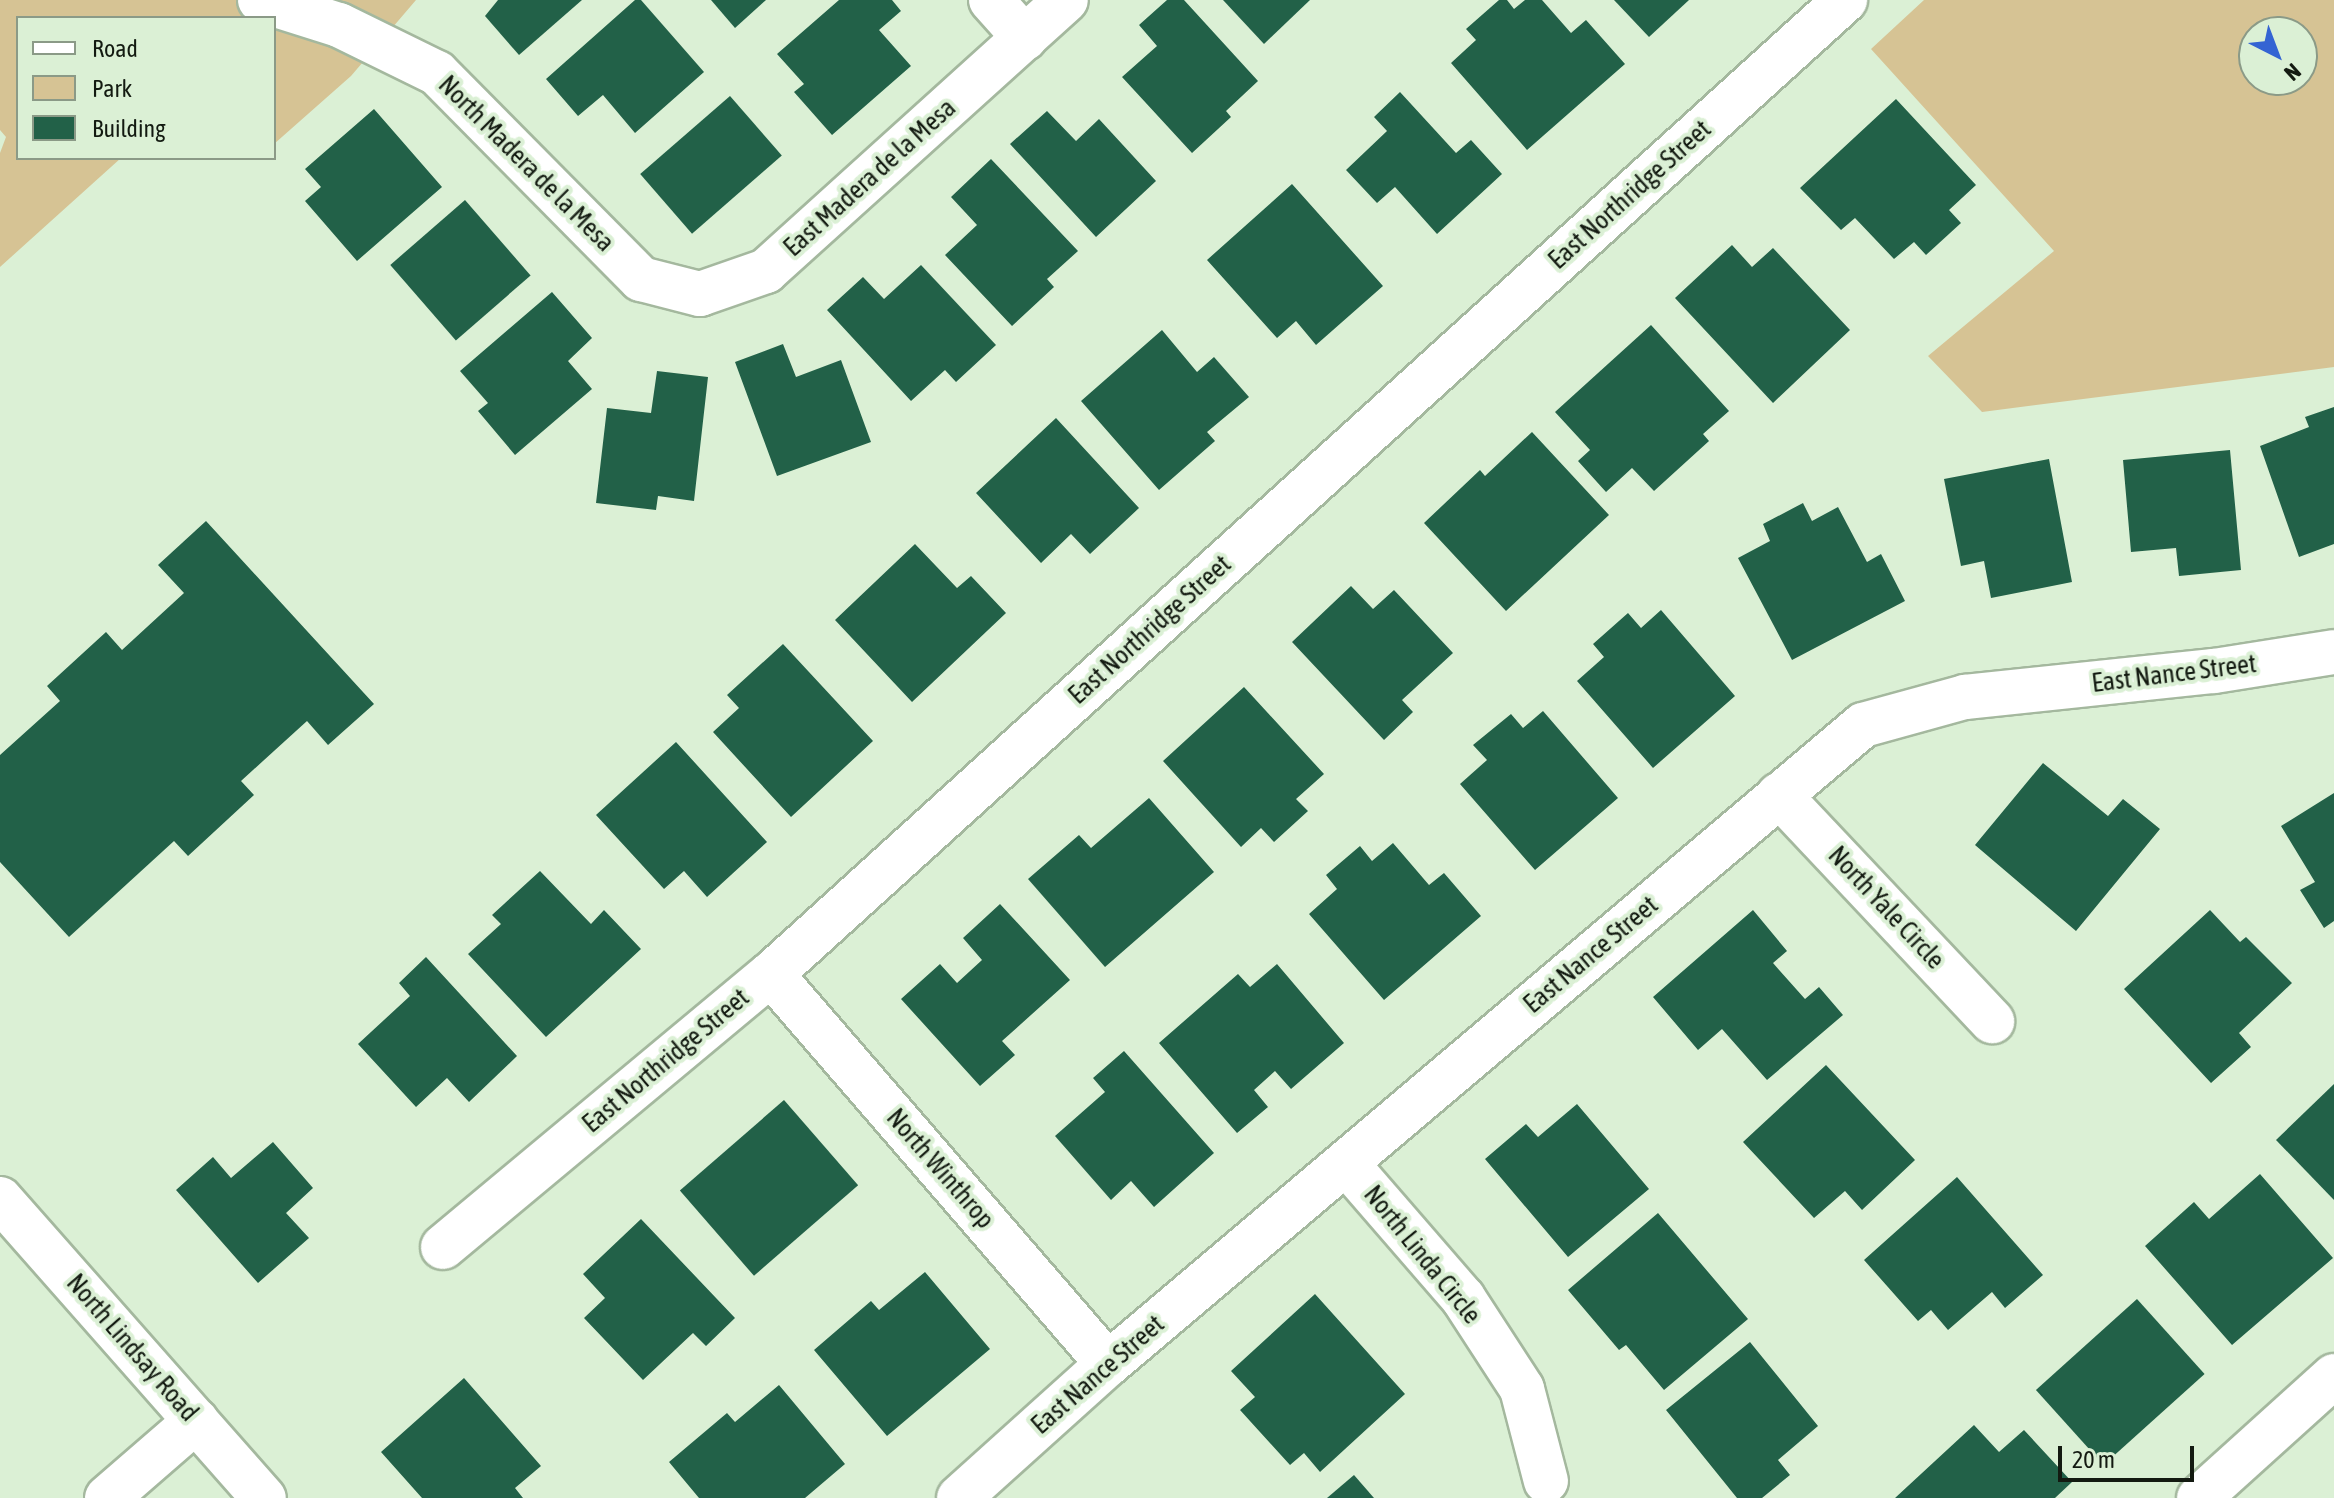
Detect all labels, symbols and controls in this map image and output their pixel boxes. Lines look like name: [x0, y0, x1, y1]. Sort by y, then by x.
legend: [16, 16, 276, 160]
north arrow: [2238, 16, 2318, 96]
text: Road: [92, 35, 138, 62]
text: N: [2279, 58, 2306, 86]
street label: North Madera de la Mesa: [432, 70, 620, 258]
text: Park: [92, 75, 132, 102]
street label: East Madera de la Mesa: [778, 93, 962, 263]
street label: East Northridge Street: [1542, 114, 1718, 276]
text: Building: [92, 115, 165, 142]
street label: East Northridge Street: [1062, 549, 1238, 711]
street label: East Nance Street: [2090, 648, 2258, 700]
street label: North Yale Circle: [1821, 840, 1951, 976]
street label: East Nance Street: [1518, 890, 1664, 1020]
street label: East Northridge Street: [576, 982, 756, 1140]
street label: North Winthrop: [880, 1103, 1000, 1235]
street label: North Linda Circle: [1357, 1180, 1487, 1330]
street label: North Lindsay Road: [60, 1268, 204, 1428]
street label: East Nance Street: [1025, 1309, 1171, 1441]
scale bar: [2062, 1430, 2198, 1480]
text: 20 m: [2072, 1446, 2115, 1473]

